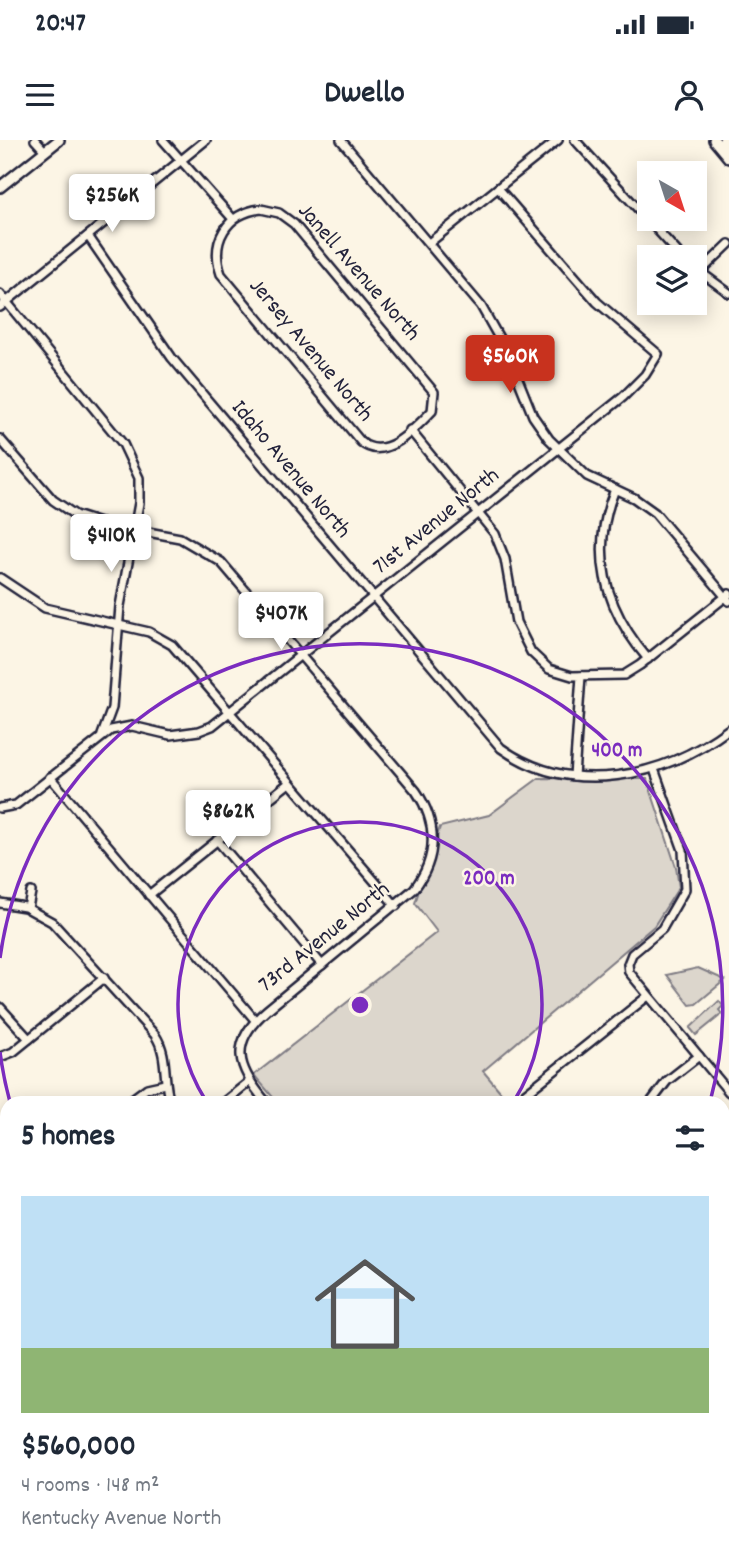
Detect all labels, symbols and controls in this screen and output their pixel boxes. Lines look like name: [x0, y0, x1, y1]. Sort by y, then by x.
text: 20:47: [35, 6, 86, 43]
text: Dwello: [324, 72, 405, 118]
icon: menu: [21, 76, 59, 114]
icon: person: [670, 76, 708, 114]
north arrow: [637, 161, 707, 231]
map controls: [637, 161, 707, 315]
pin: $256K: [63, 174, 161, 234]
text: $256K: [85, 180, 139, 213]
street label: Janell Avenue North: [289, 197, 427, 349]
button: layers: [637, 245, 707, 315]
street label: Jersey Avenue North: [240, 272, 380, 430]
pin: $560K: [461, 336, 559, 395]
text: $560K: [482, 341, 538, 374]
street label: Idaho Avenue North: [222, 393, 358, 547]
street label: 71st Avenue North: [367, 461, 507, 583]
pin: $410K: [62, 514, 160, 574]
text: $410K: [86, 520, 136, 553]
pin: $407K: [232, 592, 330, 652]
text: $407K: [254, 598, 308, 631]
text: 400 m: [592, 737, 642, 767]
pin: $862K: [179, 790, 277, 850]
text: $862K: [202, 796, 254, 829]
text: 200 m: [463, 865, 515, 895]
street label: 73rd Avenue North: [252, 875, 398, 1001]
centre of rings: [348, 993, 372, 1017]
text: 5 homes: [21, 1117, 115, 1160]
icon: filters: [671, 1119, 709, 1157]
icon: home: [302, 1241, 428, 1367]
text: $560,000: [21, 1427, 136, 1470]
text: 4 rooms · 148 m²: [21, 1470, 159, 1503]
text: Kentucky Avenue North: [21, 1503, 221, 1536]

